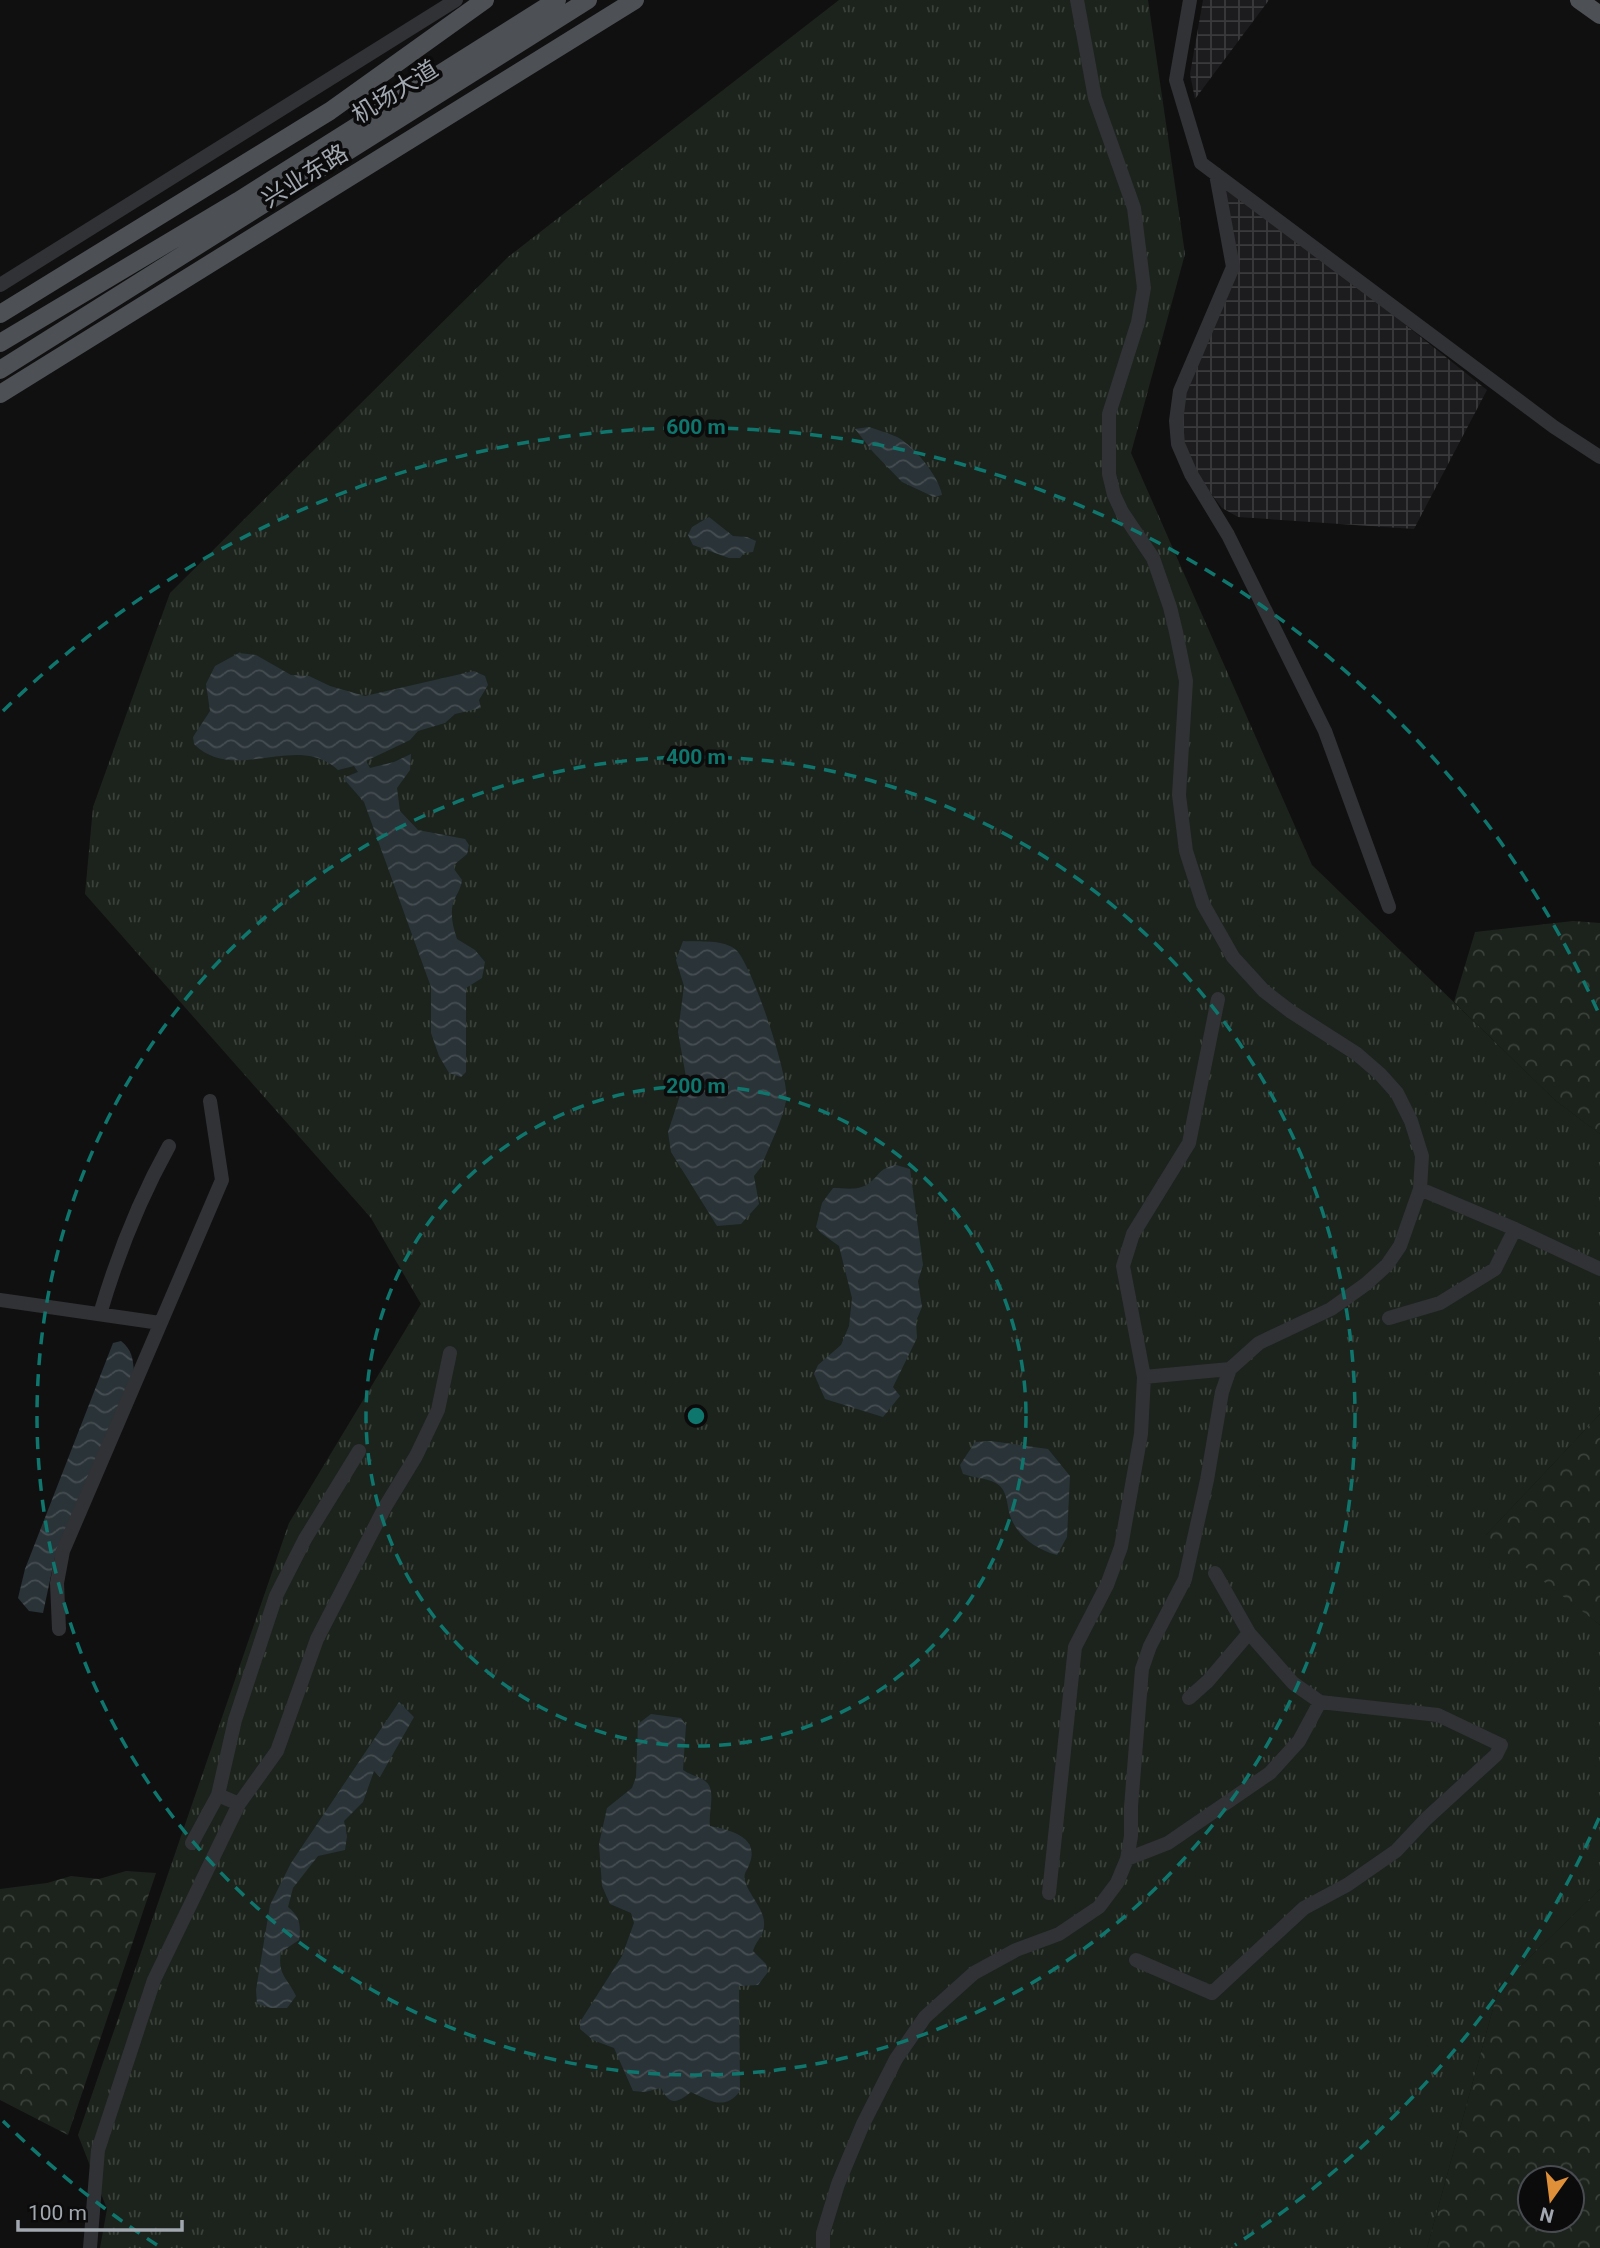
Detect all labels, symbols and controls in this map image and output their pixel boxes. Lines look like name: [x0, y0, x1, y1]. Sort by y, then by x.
street label: 机场大道: [347, 55, 443, 129]
street label: 兴业东路: [257, 139, 353, 213]
text: 600 m: [666, 415, 726, 439]
text: 400 m: [666, 745, 726, 769]
text: 200 m: [666, 1074, 726, 1098]
centre of rings: [684, 1404, 708, 1428]
north arrow: [1516, 2164, 1586, 2234]
scale bar: [18, 2188, 182, 2232]
text: 100 m: [28, 2201, 87, 2225]
text: N: [1538, 2202, 1556, 2228]

